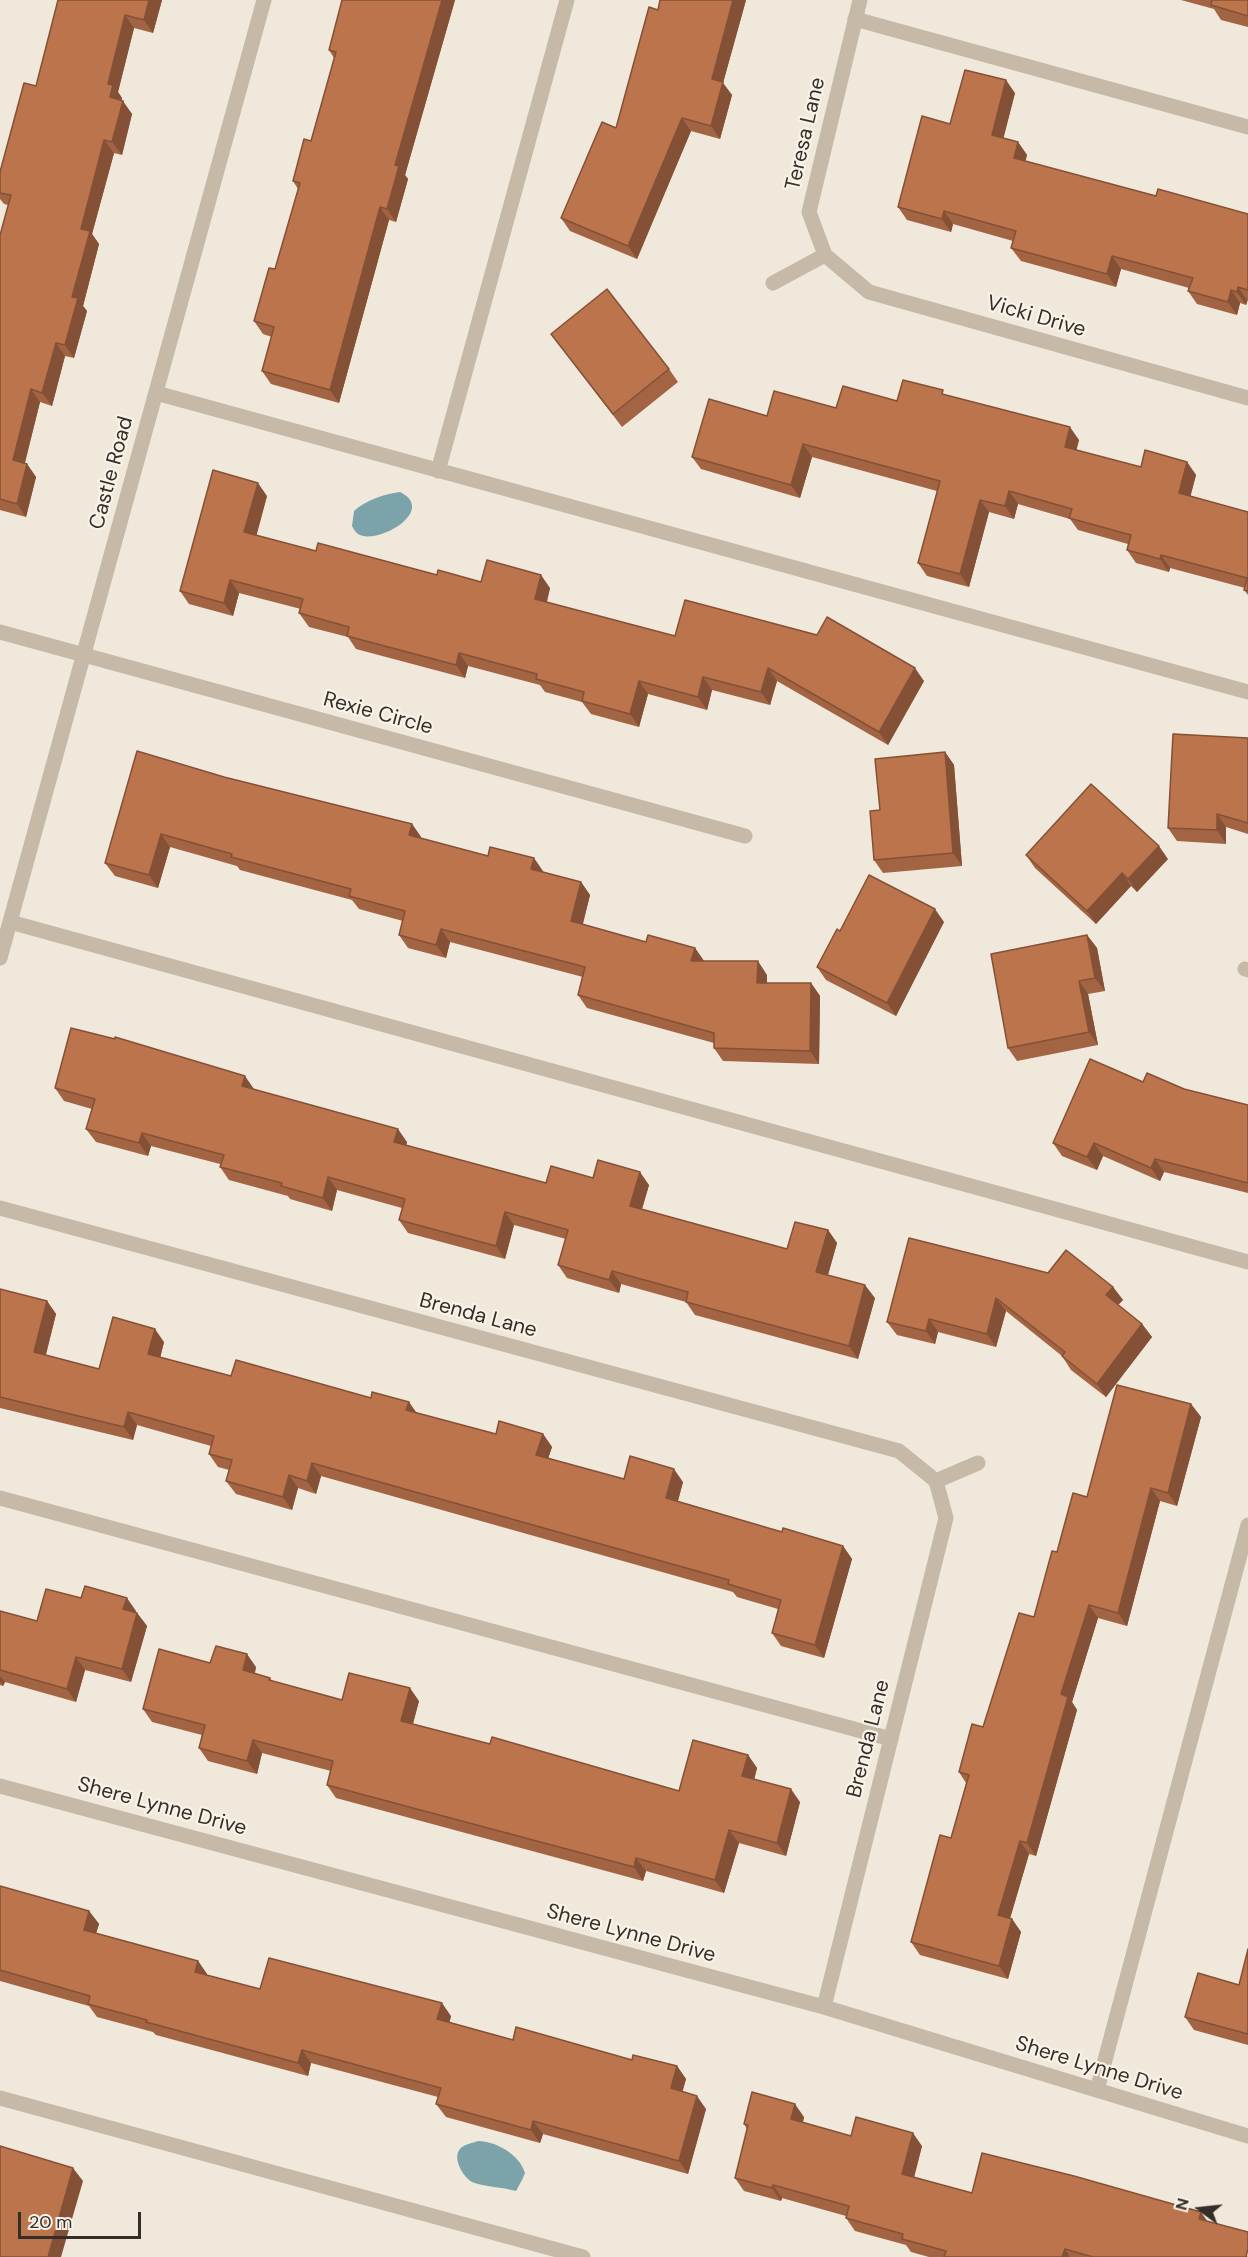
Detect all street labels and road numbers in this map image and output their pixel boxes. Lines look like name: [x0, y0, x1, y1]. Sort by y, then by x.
street label: Teresa Lane: [781, 75, 831, 193]
street label: Vicki Drive: [983, 291, 1089, 343]
street label: Castle Road: [85, 414, 139, 532]
street label: Rexie Circle: [320, 687, 436, 741]
street label: Brenda Lane: [416, 1288, 540, 1344]
street label: Brenda Lane: [842, 1677, 896, 1801]
street label: Shere Lynne Drive: [75, 1772, 249, 1842]
street label: Shere Lynne Drive: [544, 1899, 718, 1969]
street label: Shere Lynne Drive: [1012, 2032, 1186, 2106]

